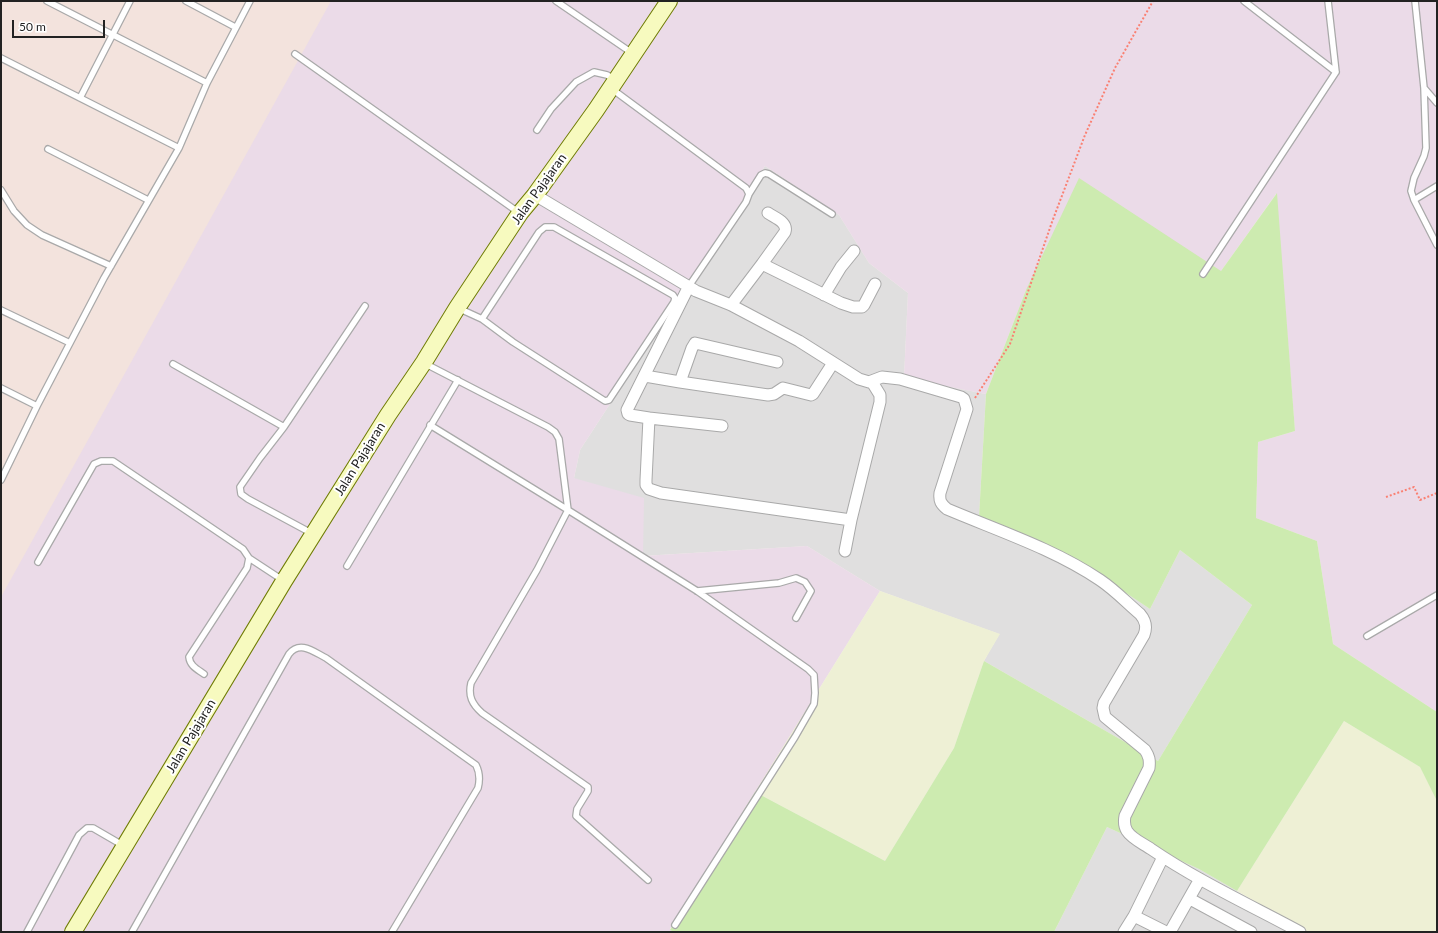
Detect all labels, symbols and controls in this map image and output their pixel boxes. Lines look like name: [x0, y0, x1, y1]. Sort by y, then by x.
scale bar: [14, 12, 107, 38]
text: 50 m: [19, 19, 46, 34]
street label: Jalan Pajajaran: [508, 151, 570, 227]
street label: Jalan Pajajaran: [331, 420, 389, 498]
street label: Jalan Pajajaran: [163, 696, 219, 776]

